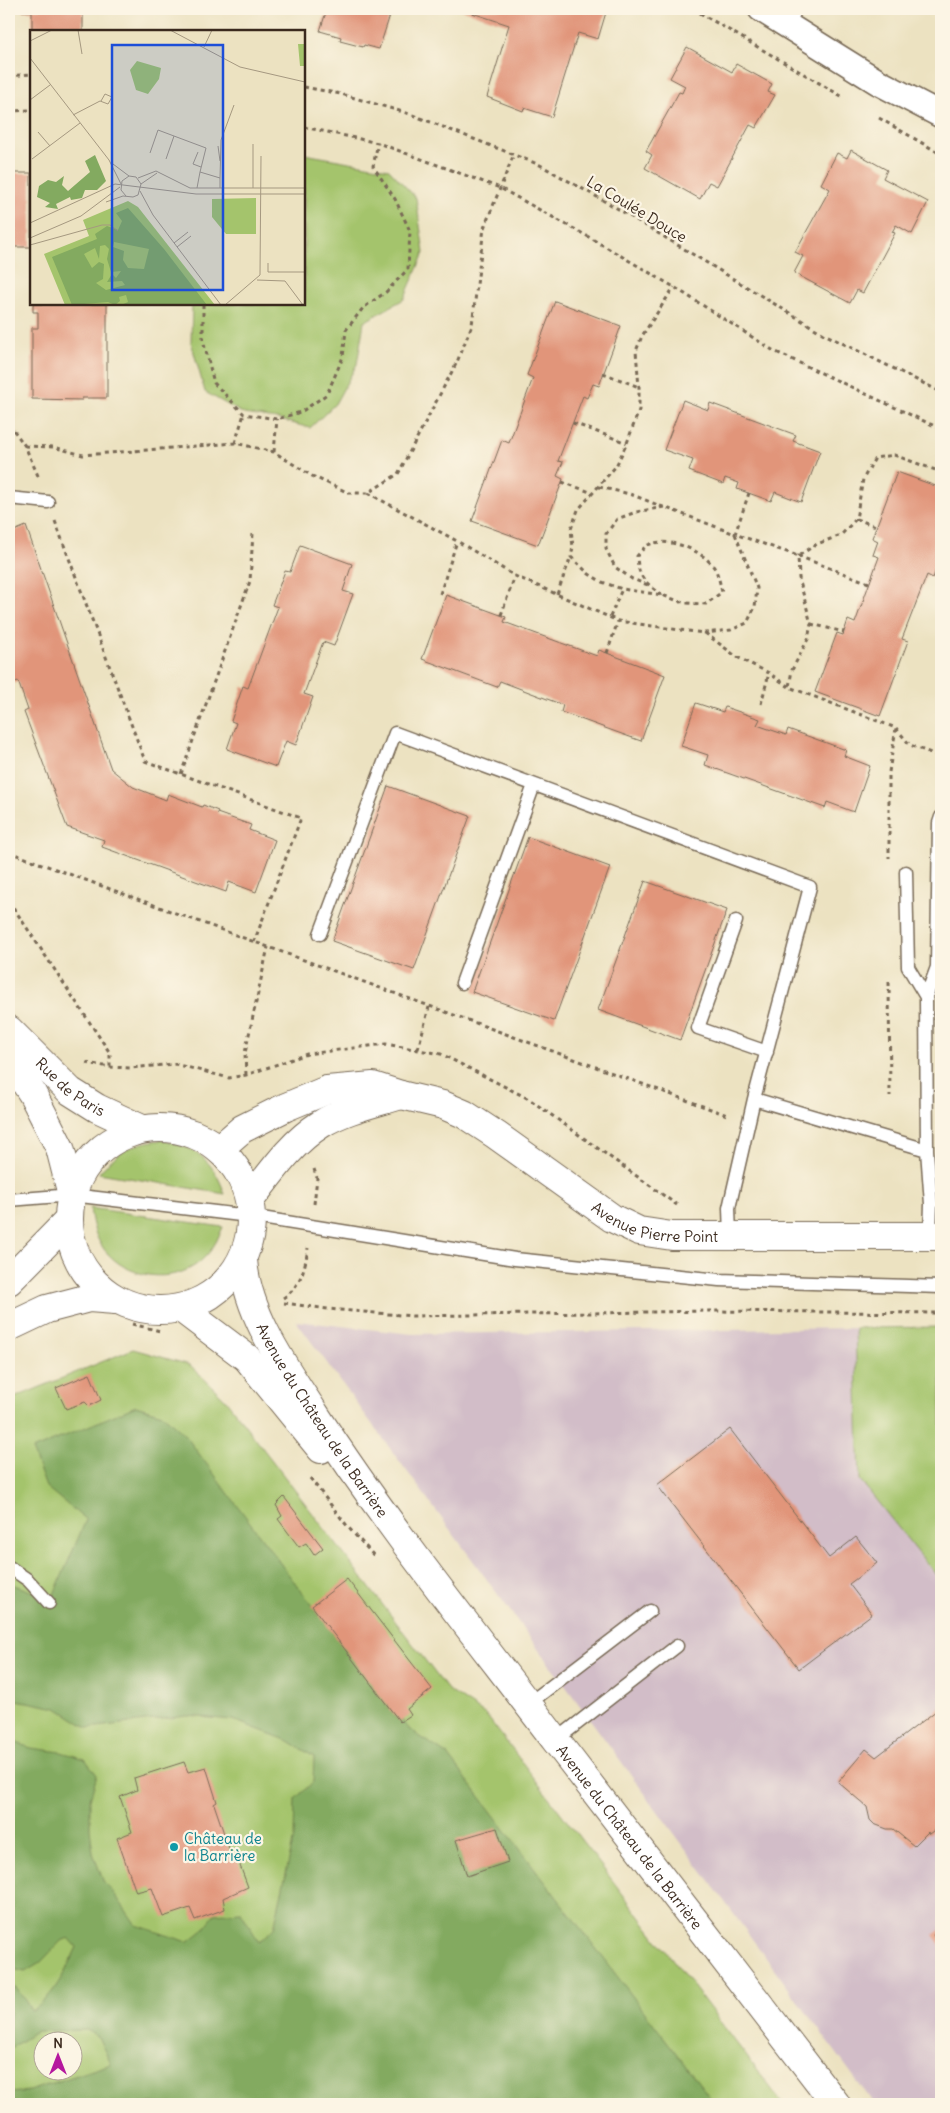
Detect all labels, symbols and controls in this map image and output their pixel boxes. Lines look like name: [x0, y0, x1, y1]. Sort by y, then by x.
inset map: [30, 30, 305, 305]
street label: La Coulée Douce: [584, 172, 690, 246]
street label: Rue de Paris: [32, 1053, 108, 1120]
street label: Avenue Pierre Point: [588, 1197, 718, 1246]
street label: Avenue du Château de la Barrière: [253, 1320, 393, 1521]
street label: Avenue du Château de la Barrière: [553, 1741, 707, 1933]
place label: Château de la Barrière: [184, 1829, 262, 1865]
marker: Château de la Barrière: [168, 1841, 180, 1853]
north arrow: [32, 2030, 82, 2080]
text: N: [53, 2034, 63, 2052]

